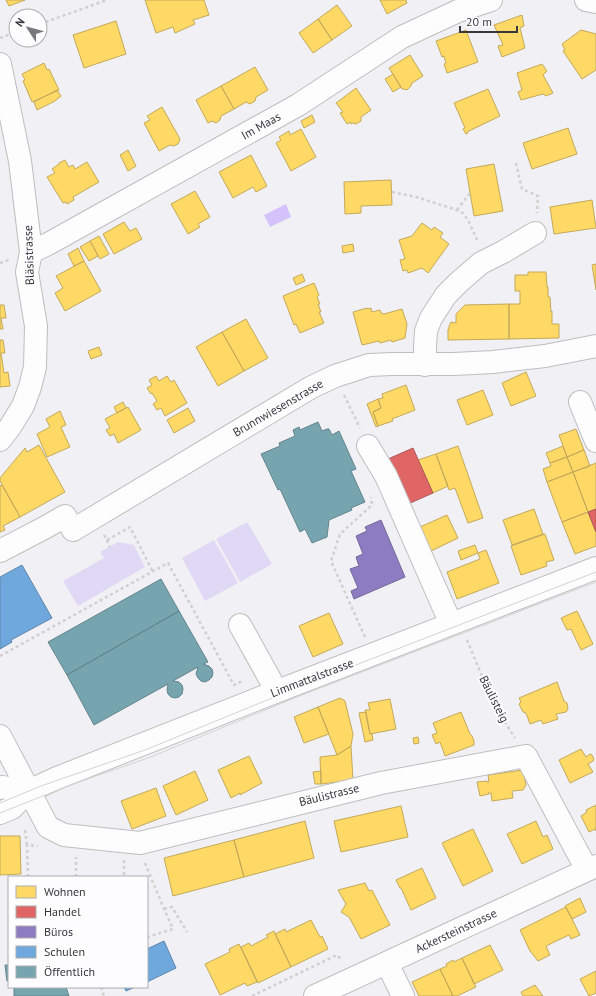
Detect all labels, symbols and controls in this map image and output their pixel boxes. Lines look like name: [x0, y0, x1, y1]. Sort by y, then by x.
north arrow: [8, 8, 48, 48]
scale bar: [460, 8, 517, 34]
text: 20 m: [466, 14, 492, 29]
text: N: [12, 15, 28, 29]
street label: Im Maas: [238, 109, 283, 143]
street label: Bläsistrasse: [20, 225, 37, 285]
street label: Brunnwiesenstrasse: [230, 376, 326, 440]
street label: Limmattalstrasse: [268, 655, 355, 700]
street label: Bäulisteig: [476, 673, 513, 725]
street label: Bäulistrasse: [297, 780, 361, 809]
legend: [8, 876, 148, 988]
text: Wohnen: [44, 884, 86, 899]
text: Handel: [44, 904, 81, 919]
street label: Ackersteinstrasse: [413, 905, 499, 956]
text: Büros: [44, 924, 73, 939]
text: Schulen: [44, 944, 85, 959]
text: Öffentlich: [44, 964, 95, 979]

